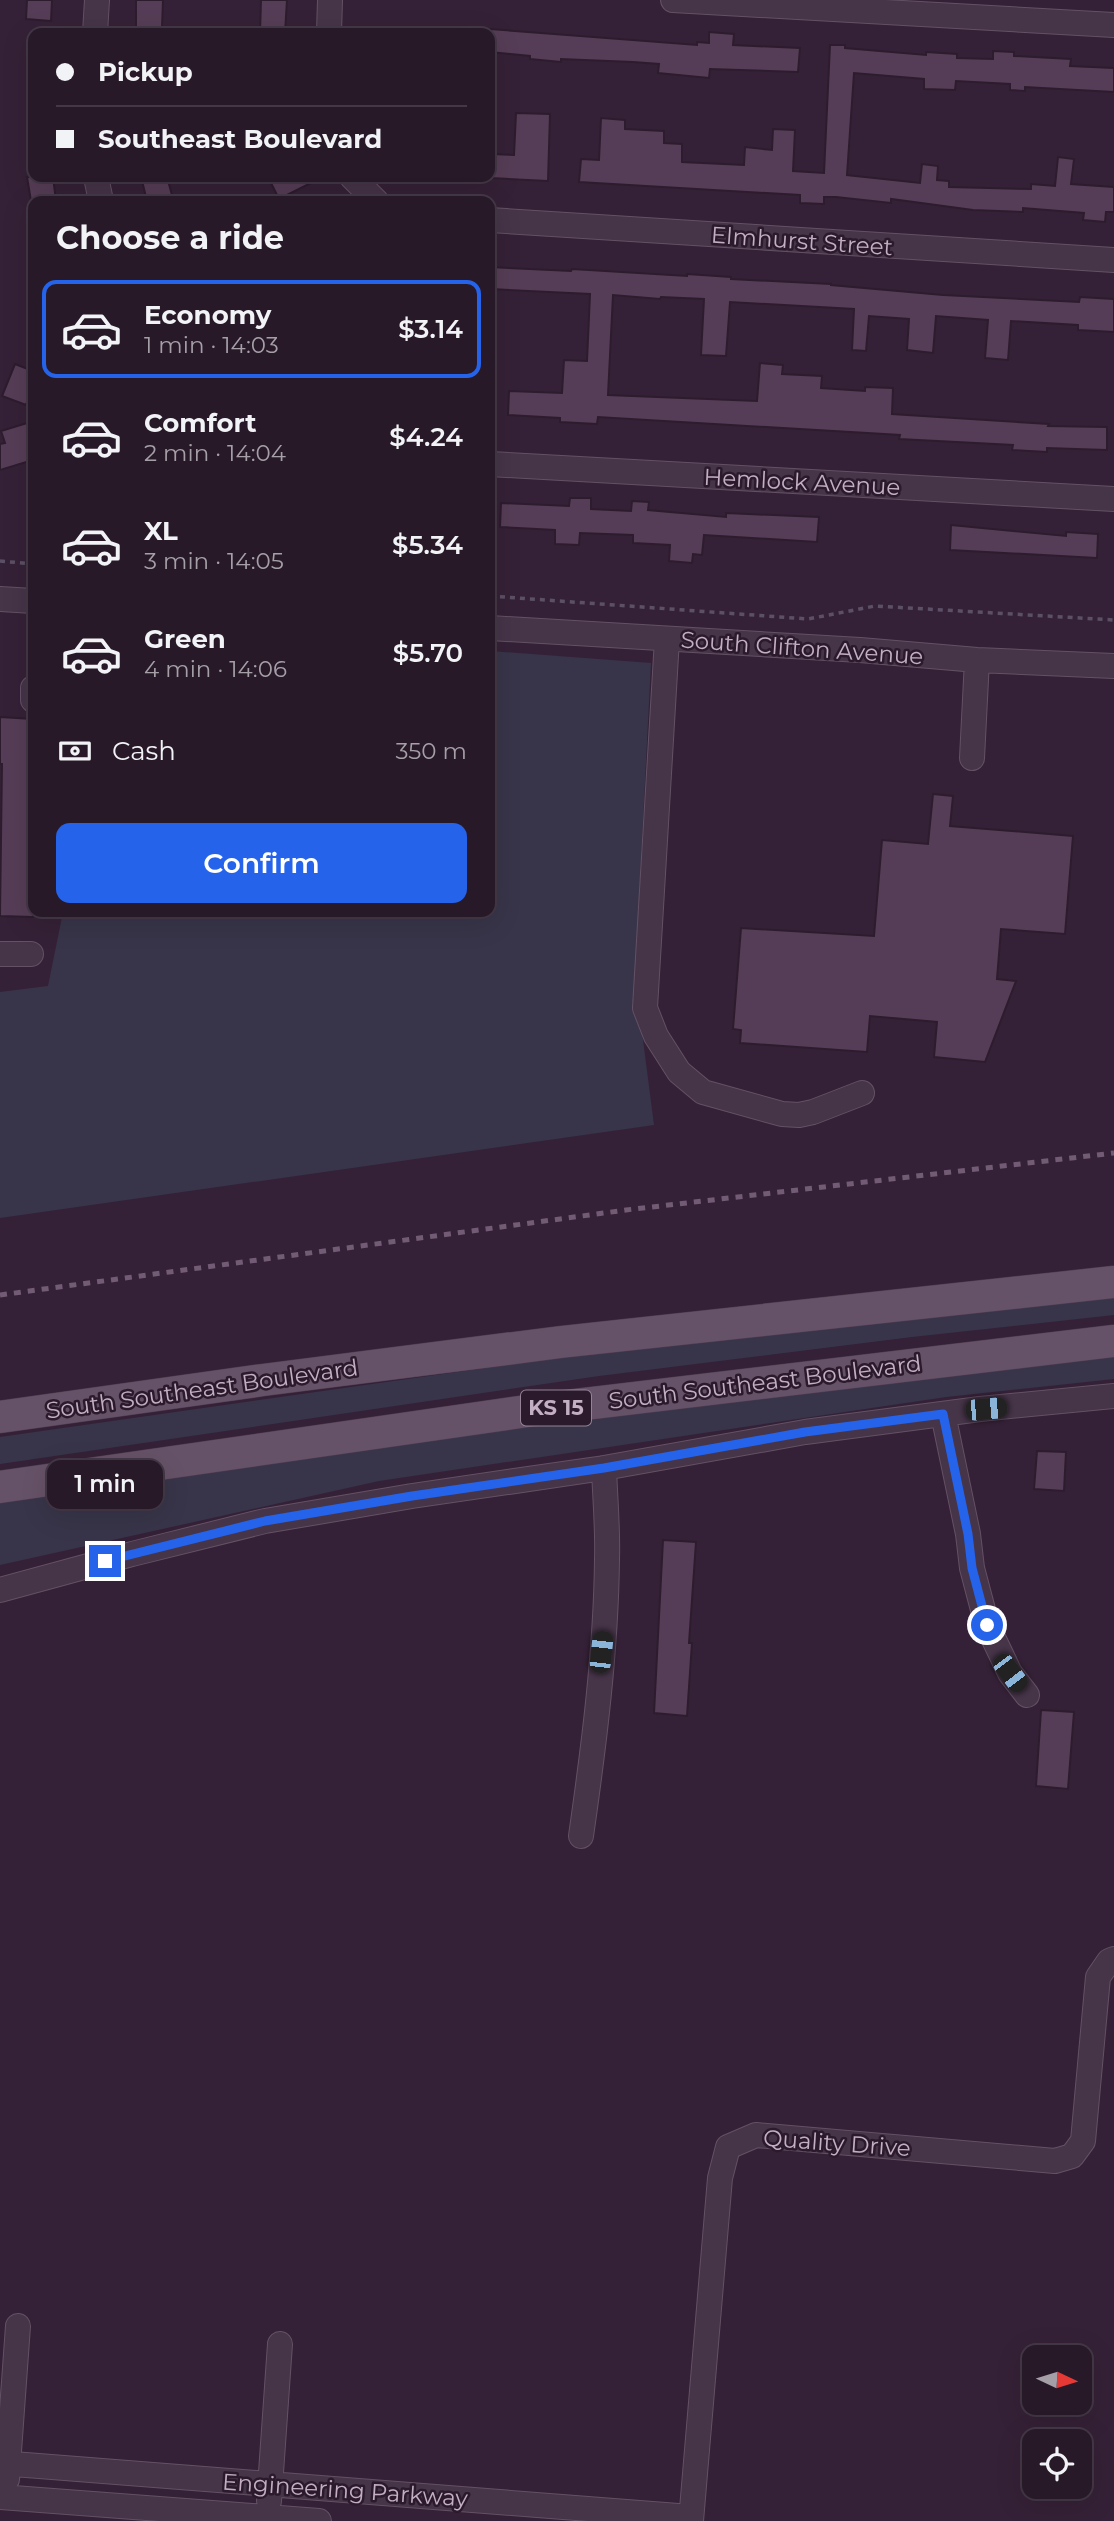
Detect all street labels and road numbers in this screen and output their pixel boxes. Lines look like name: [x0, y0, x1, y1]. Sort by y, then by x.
street label: Elmhurst Street: [710, 221, 894, 261]
street label: Hemlock Avenue: [703, 463, 901, 501]
street label: South Clifton Avenue: [680, 626, 924, 670]
street label: South Southeast Boulevard: [607, 1349, 923, 1415]
street label: South Southeast Boulevard: [44, 1353, 360, 1425]
road number: KS 15: [521, 1390, 591, 1426]
street label: Quality Drive: [762, 2124, 912, 2162]
street label: Engineering Parkway: [221, 2467, 469, 2513]

